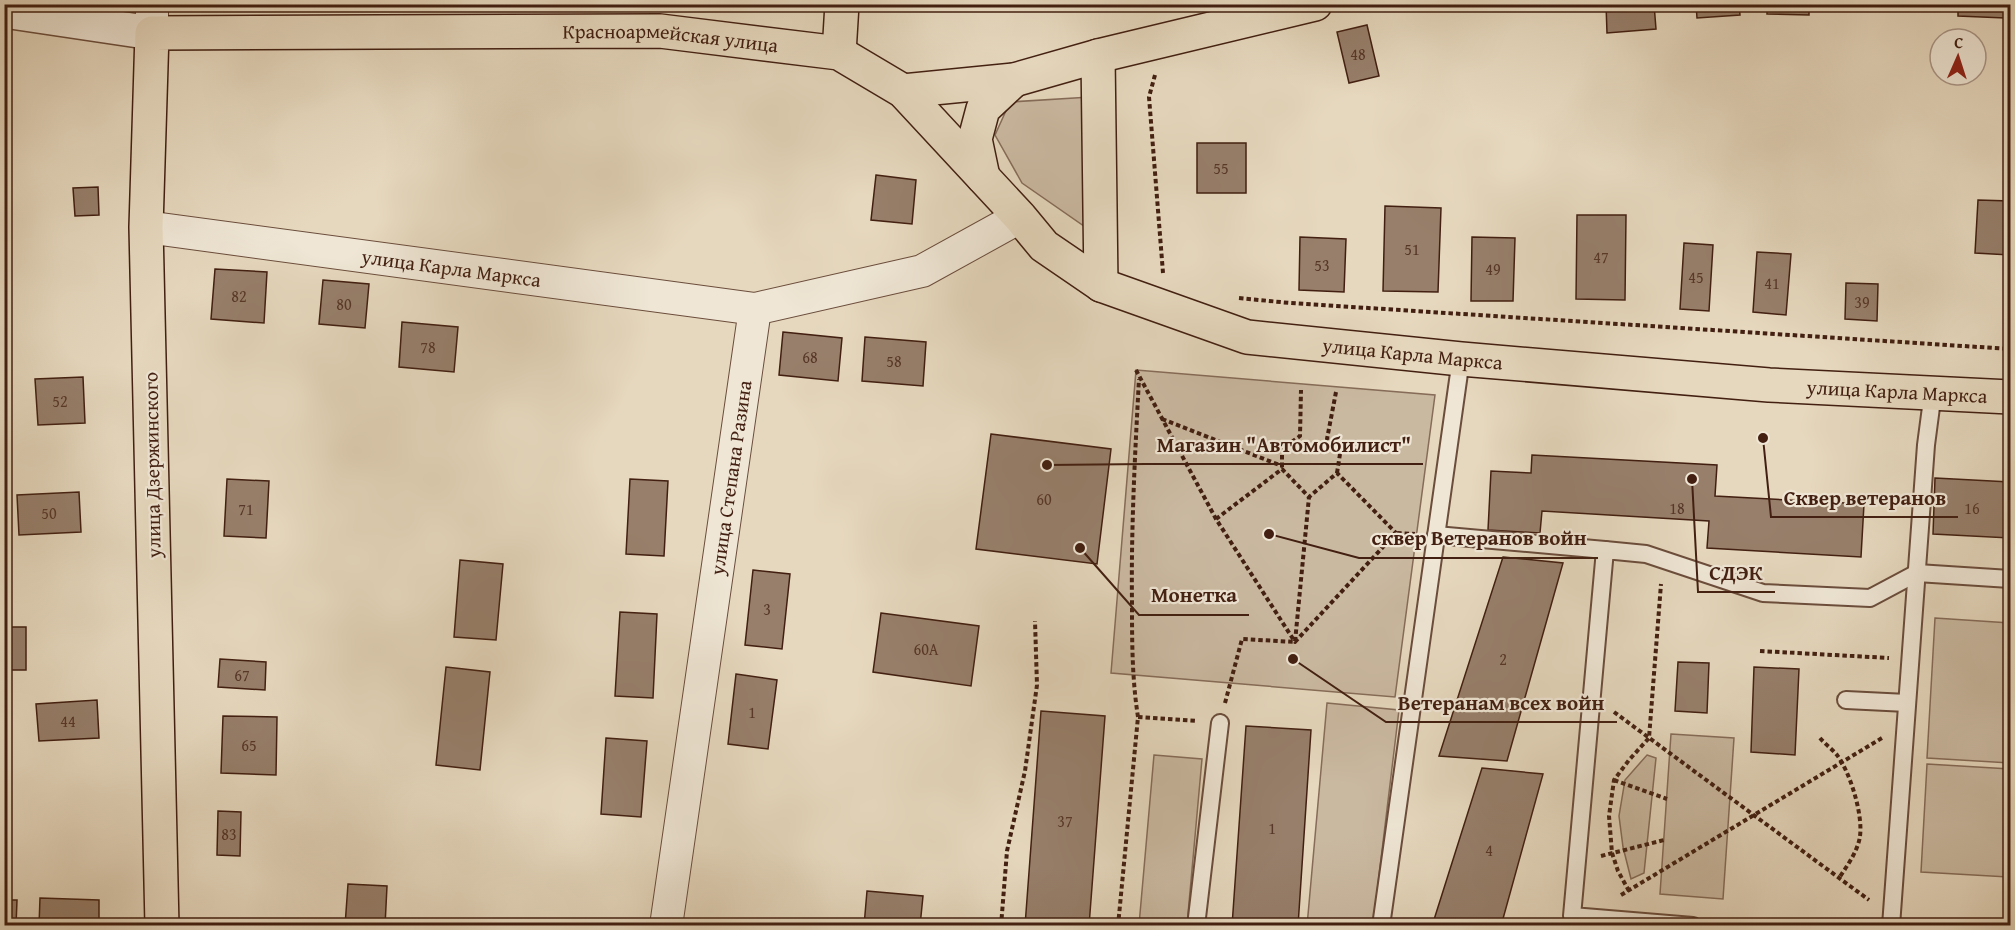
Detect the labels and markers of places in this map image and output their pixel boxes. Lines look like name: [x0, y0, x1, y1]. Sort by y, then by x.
callout: Магазин "Автомобилист": [1145, 425, 1423, 464]
callout: Сквер ветеранов: [1771, 478, 1958, 517]
callout: сквер Ветеранов войн: [1359, 519, 1598, 558]
callout: СДЭК: [1698, 553, 1775, 592]
callout: Монетка: [1139, 576, 1249, 615]
callout: Ветеранам всех войн: [1386, 683, 1617, 722]

